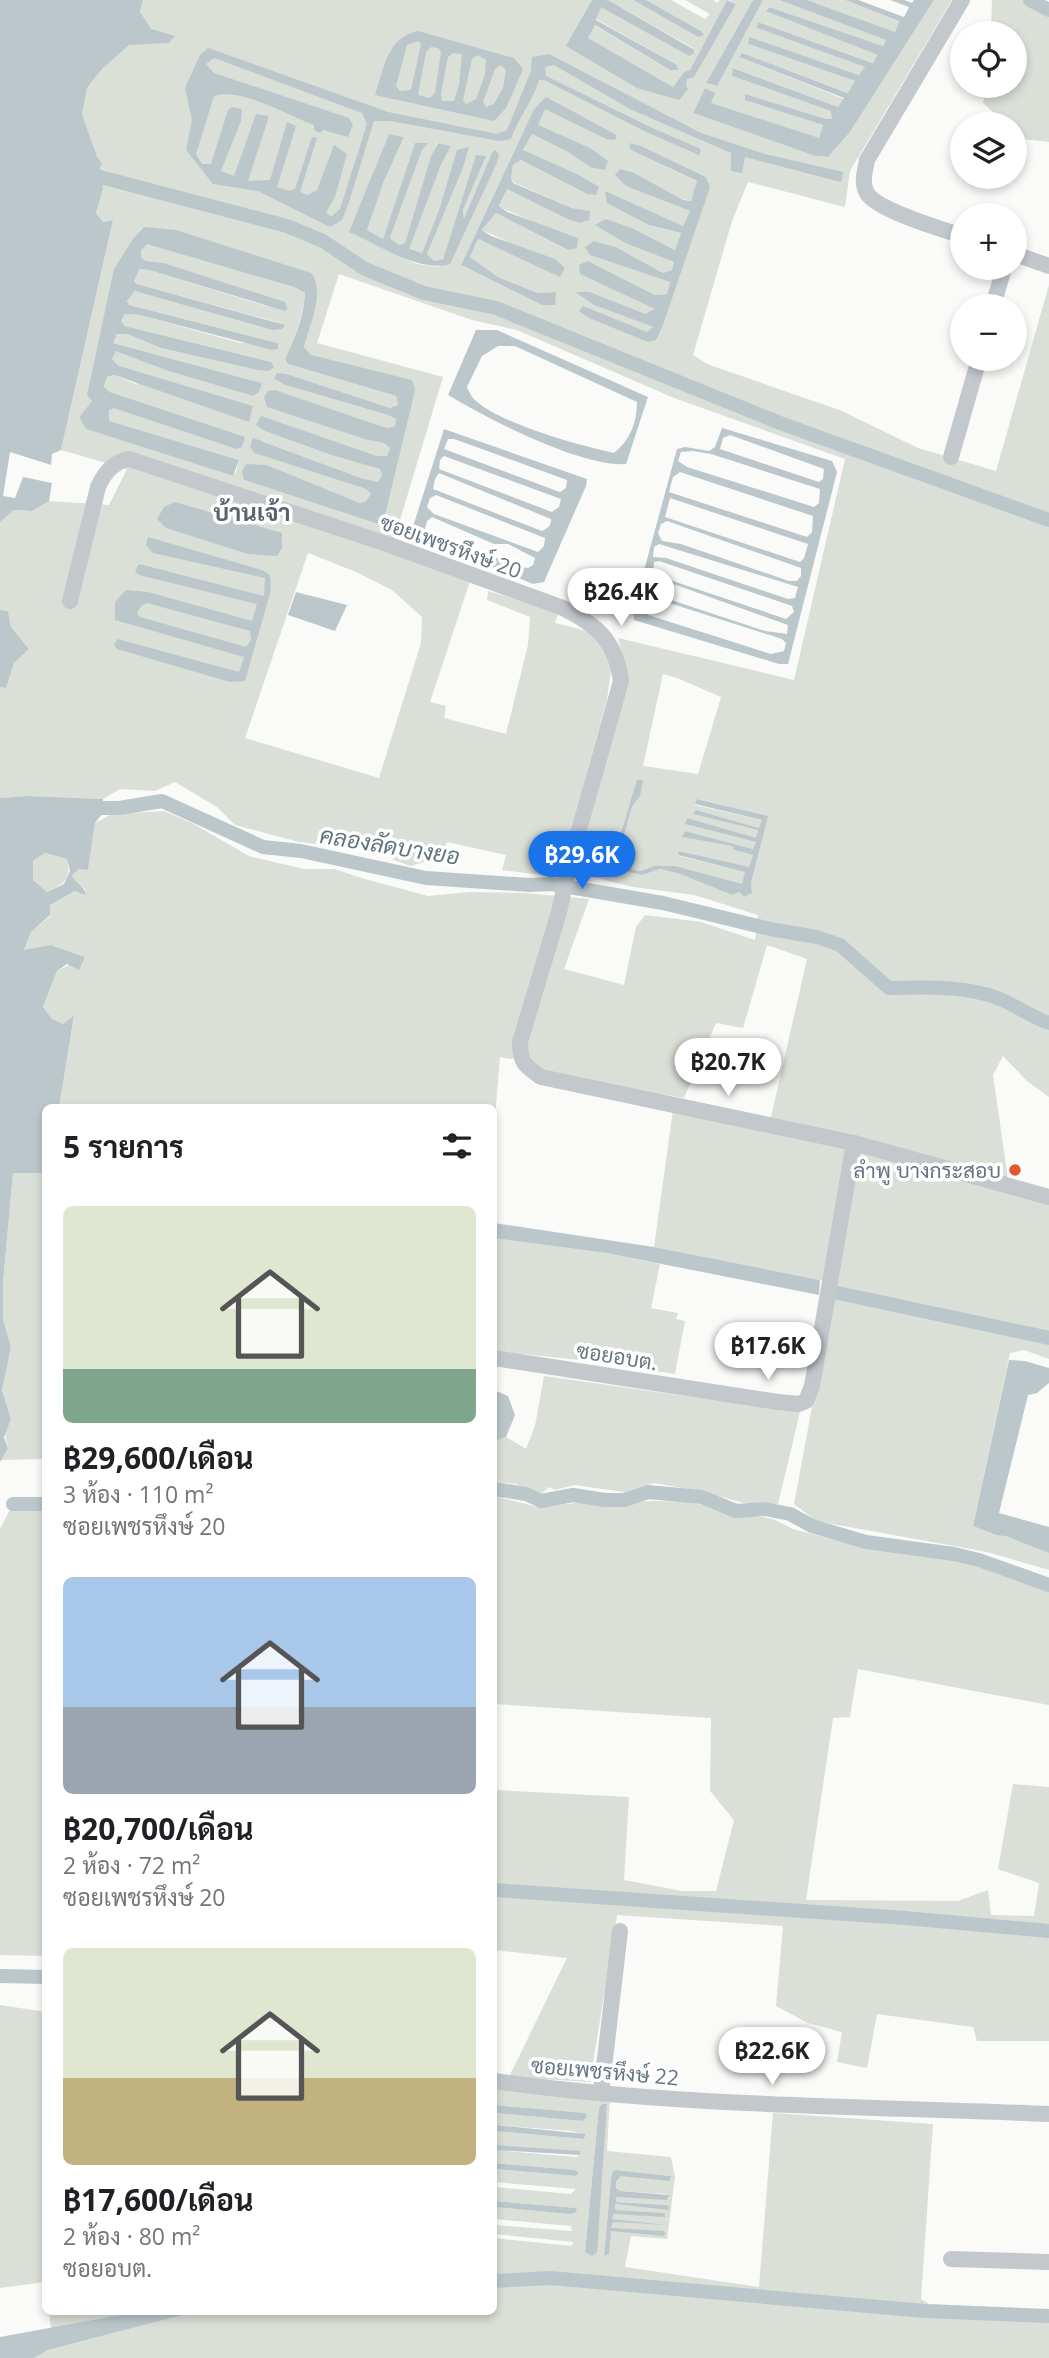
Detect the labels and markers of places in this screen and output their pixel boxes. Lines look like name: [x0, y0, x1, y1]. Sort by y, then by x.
pin: ฿26.4K: [564, 568, 678, 628]
pin: ฿29.6K: [525, 832, 639, 891]
pin: ฿20.7K: [671, 1038, 785, 1098]
place label: ลำพู บางกระสอบ: [853, 1156, 1001, 1186]
marker: ลำพู บางกระสอบ: [1007, 1162, 1023, 1178]
pin: ฿17.6K: [711, 1322, 825, 1382]
pin: ฿22.6K: [715, 2028, 829, 2087]

